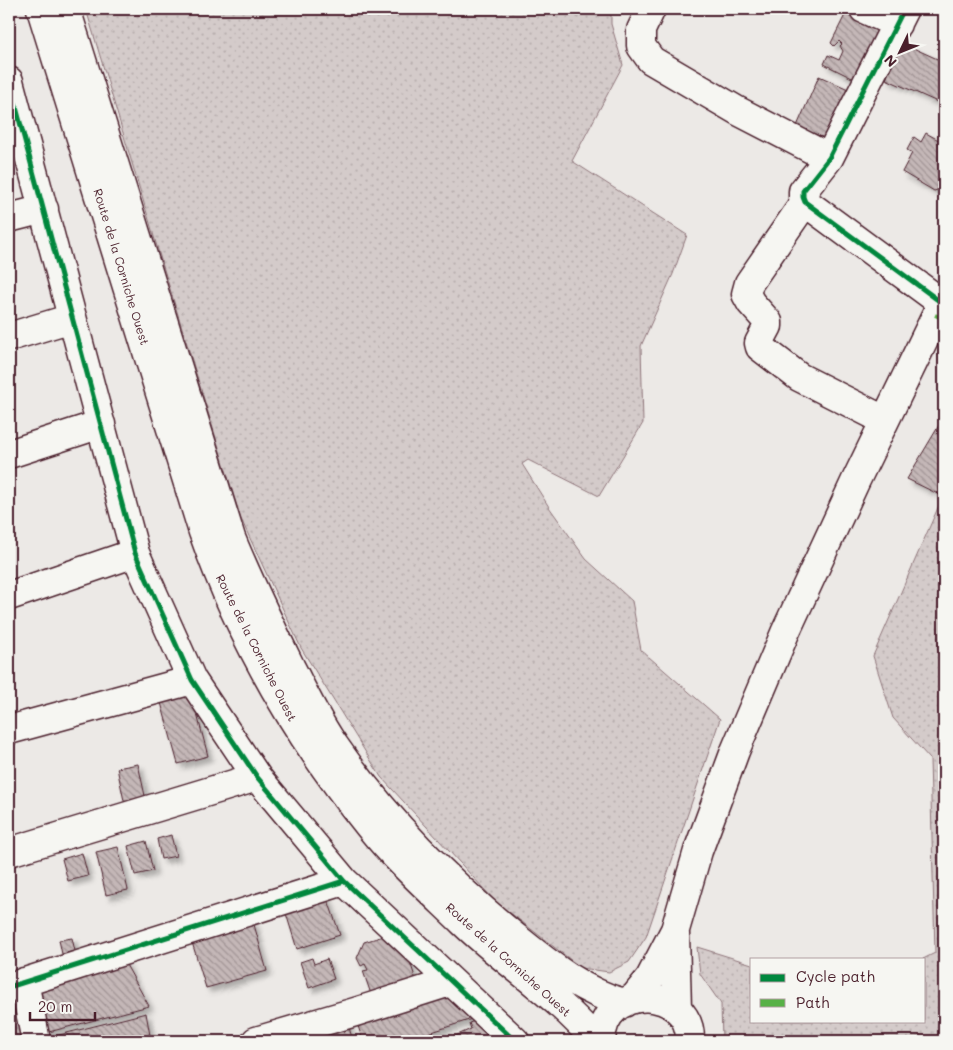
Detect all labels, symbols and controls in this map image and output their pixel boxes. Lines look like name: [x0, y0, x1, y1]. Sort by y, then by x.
north arrow: [876, 28, 926, 78]
text: N: [880, 51, 901, 72]
street label: Route de la Corniche Ouest: [90, 186, 153, 347]
street label: Route de la Corniche Ouest: [213, 571, 301, 724]
street label: Route de la Corniche Ouest: [443, 899, 575, 1020]
legend: [750, 958, 926, 1022]
text: Cycle path: [796, 966, 875, 986]
scale bar: [30, 990, 95, 1022]
text: Path: [796, 992, 830, 1012]
text: 20 m: [38, 996, 72, 1016]

